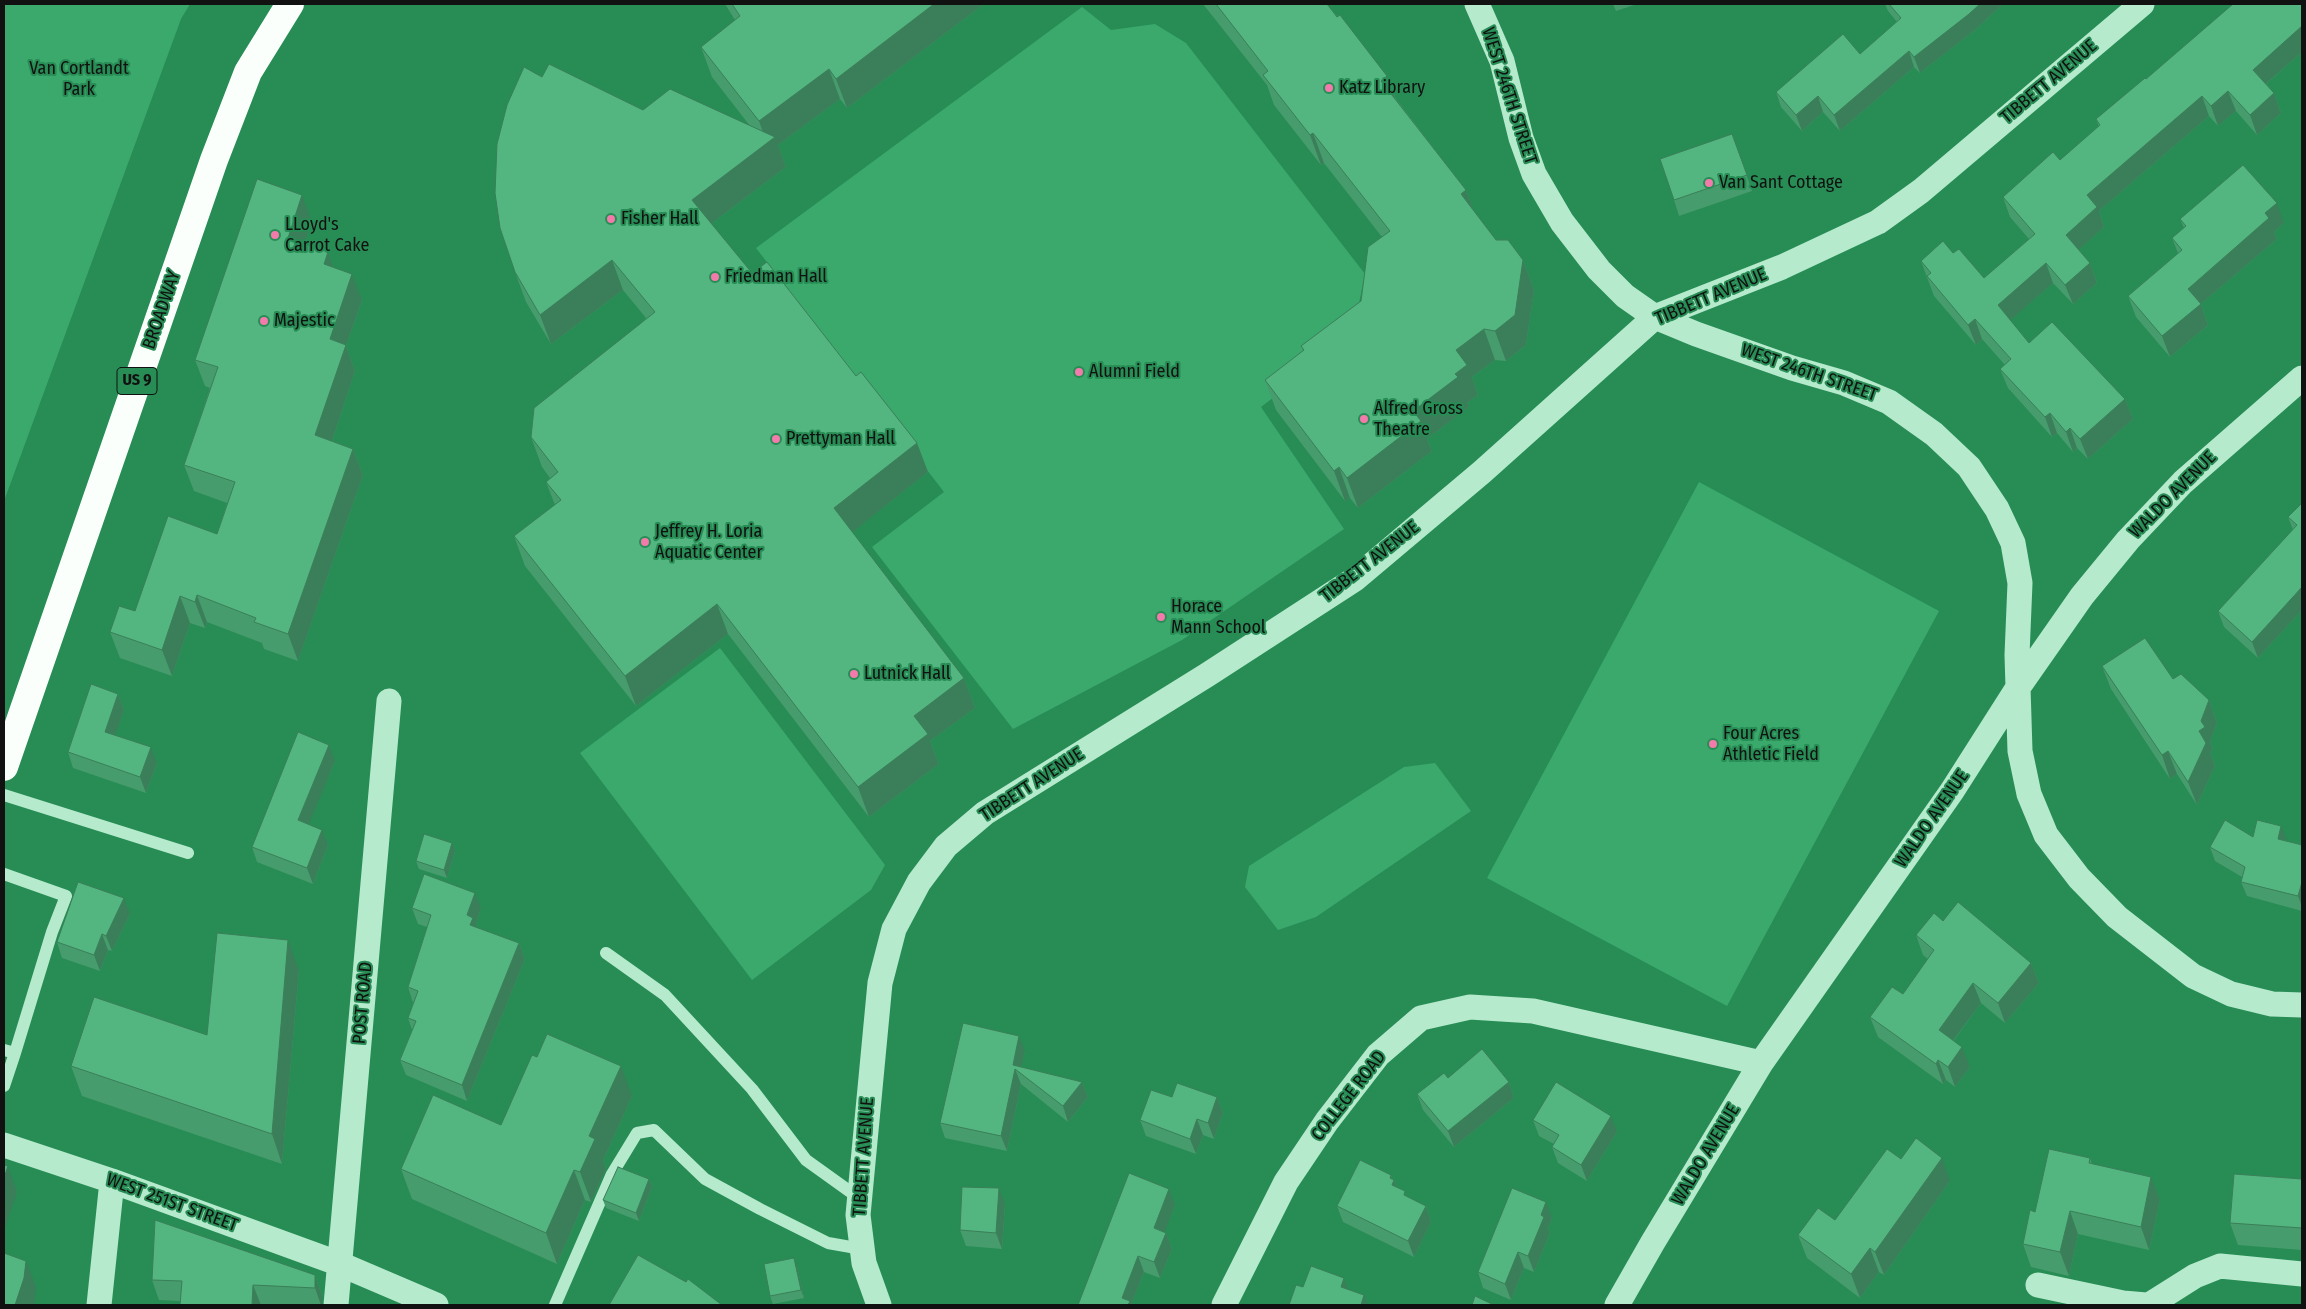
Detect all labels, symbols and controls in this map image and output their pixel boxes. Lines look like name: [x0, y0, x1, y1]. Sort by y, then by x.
street label: WEST 246TH STREET: [1477, 25, 1541, 167]
street label: TIBBETT AVENUE: [1997, 36, 2101, 128]
park label: Van Cortlandt Park: [29, 58, 129, 100]
place label: Katz Library: [1339, 77, 1425, 99]
marker: Katz Library: [1323, 82, 1335, 94]
place label: Van Sant Cottage: [1719, 172, 1843, 194]
marker: Van Sant Cottage: [1703, 177, 1715, 189]
place label: Fisher Hall: [621, 208, 698, 230]
marker: Fisher Hall: [605, 213, 617, 225]
place label: LLoyd's Carrot Cake: [285, 214, 369, 256]
marker: LLoyd's Carrot Cake: [269, 229, 281, 241]
street label: TIBBETT AVENUE: [1652, 264, 1770, 330]
place label: Friedman Hall: [725, 266, 827, 288]
street label: BROADWAY: [139, 268, 185, 352]
marker: Friedman Hall: [709, 271, 721, 283]
place label: Majestic: [274, 310, 335, 332]
marker: Majestic: [258, 315, 270, 327]
street label: WEST 246TH STREET: [1738, 340, 1880, 406]
place label: Alumni Field: [1089, 361, 1180, 383]
marker: Alumni Field: [1073, 366, 1085, 378]
road number: US 9: [117, 368, 157, 394]
place label: Alfred Gross Theatre: [1374, 398, 1463, 440]
marker: Alfred Gross Theatre: [1358, 413, 1370, 425]
place label: Prettyman Hall: [786, 428, 895, 450]
marker: Prettyman Hall: [770, 433, 782, 445]
street label: WALDO AVENUE: [2125, 447, 2221, 543]
street label: TIBBETT AVENUE: [1317, 517, 1423, 607]
place label: Jeffrey H. Loria Aquatic Center: [655, 521, 763, 564]
marker: Jeffrey H. Loria Aquatic Center: [639, 536, 651, 548]
place label: Horace Mann School: [1171, 596, 1266, 638]
marker: Horace Mann School: [1155, 611, 1167, 623]
place label: Lutnick Hall: [864, 663, 950, 685]
marker: Lutnick Hall: [848, 668, 860, 680]
place label: Four Acres Athletic Field: [1723, 723, 1819, 766]
marker: Four Acres Athletic Field: [1707, 738, 1719, 750]
street label: TIBBETT AVENUE: [976, 744, 1088, 826]
street label: WALDO AVENUE: [1891, 766, 1973, 872]
street label: POST ROAD: [349, 961, 377, 1045]
street label: COLLEGE ROAD: [1307, 1047, 1391, 1145]
street label: TIBBETT AVENUE: [849, 1097, 879, 1217]
street label: WALDO AVENUE: [1667, 1101, 1745, 1209]
street label: WEST 251ST STREET: [103, 1169, 241, 1237]

